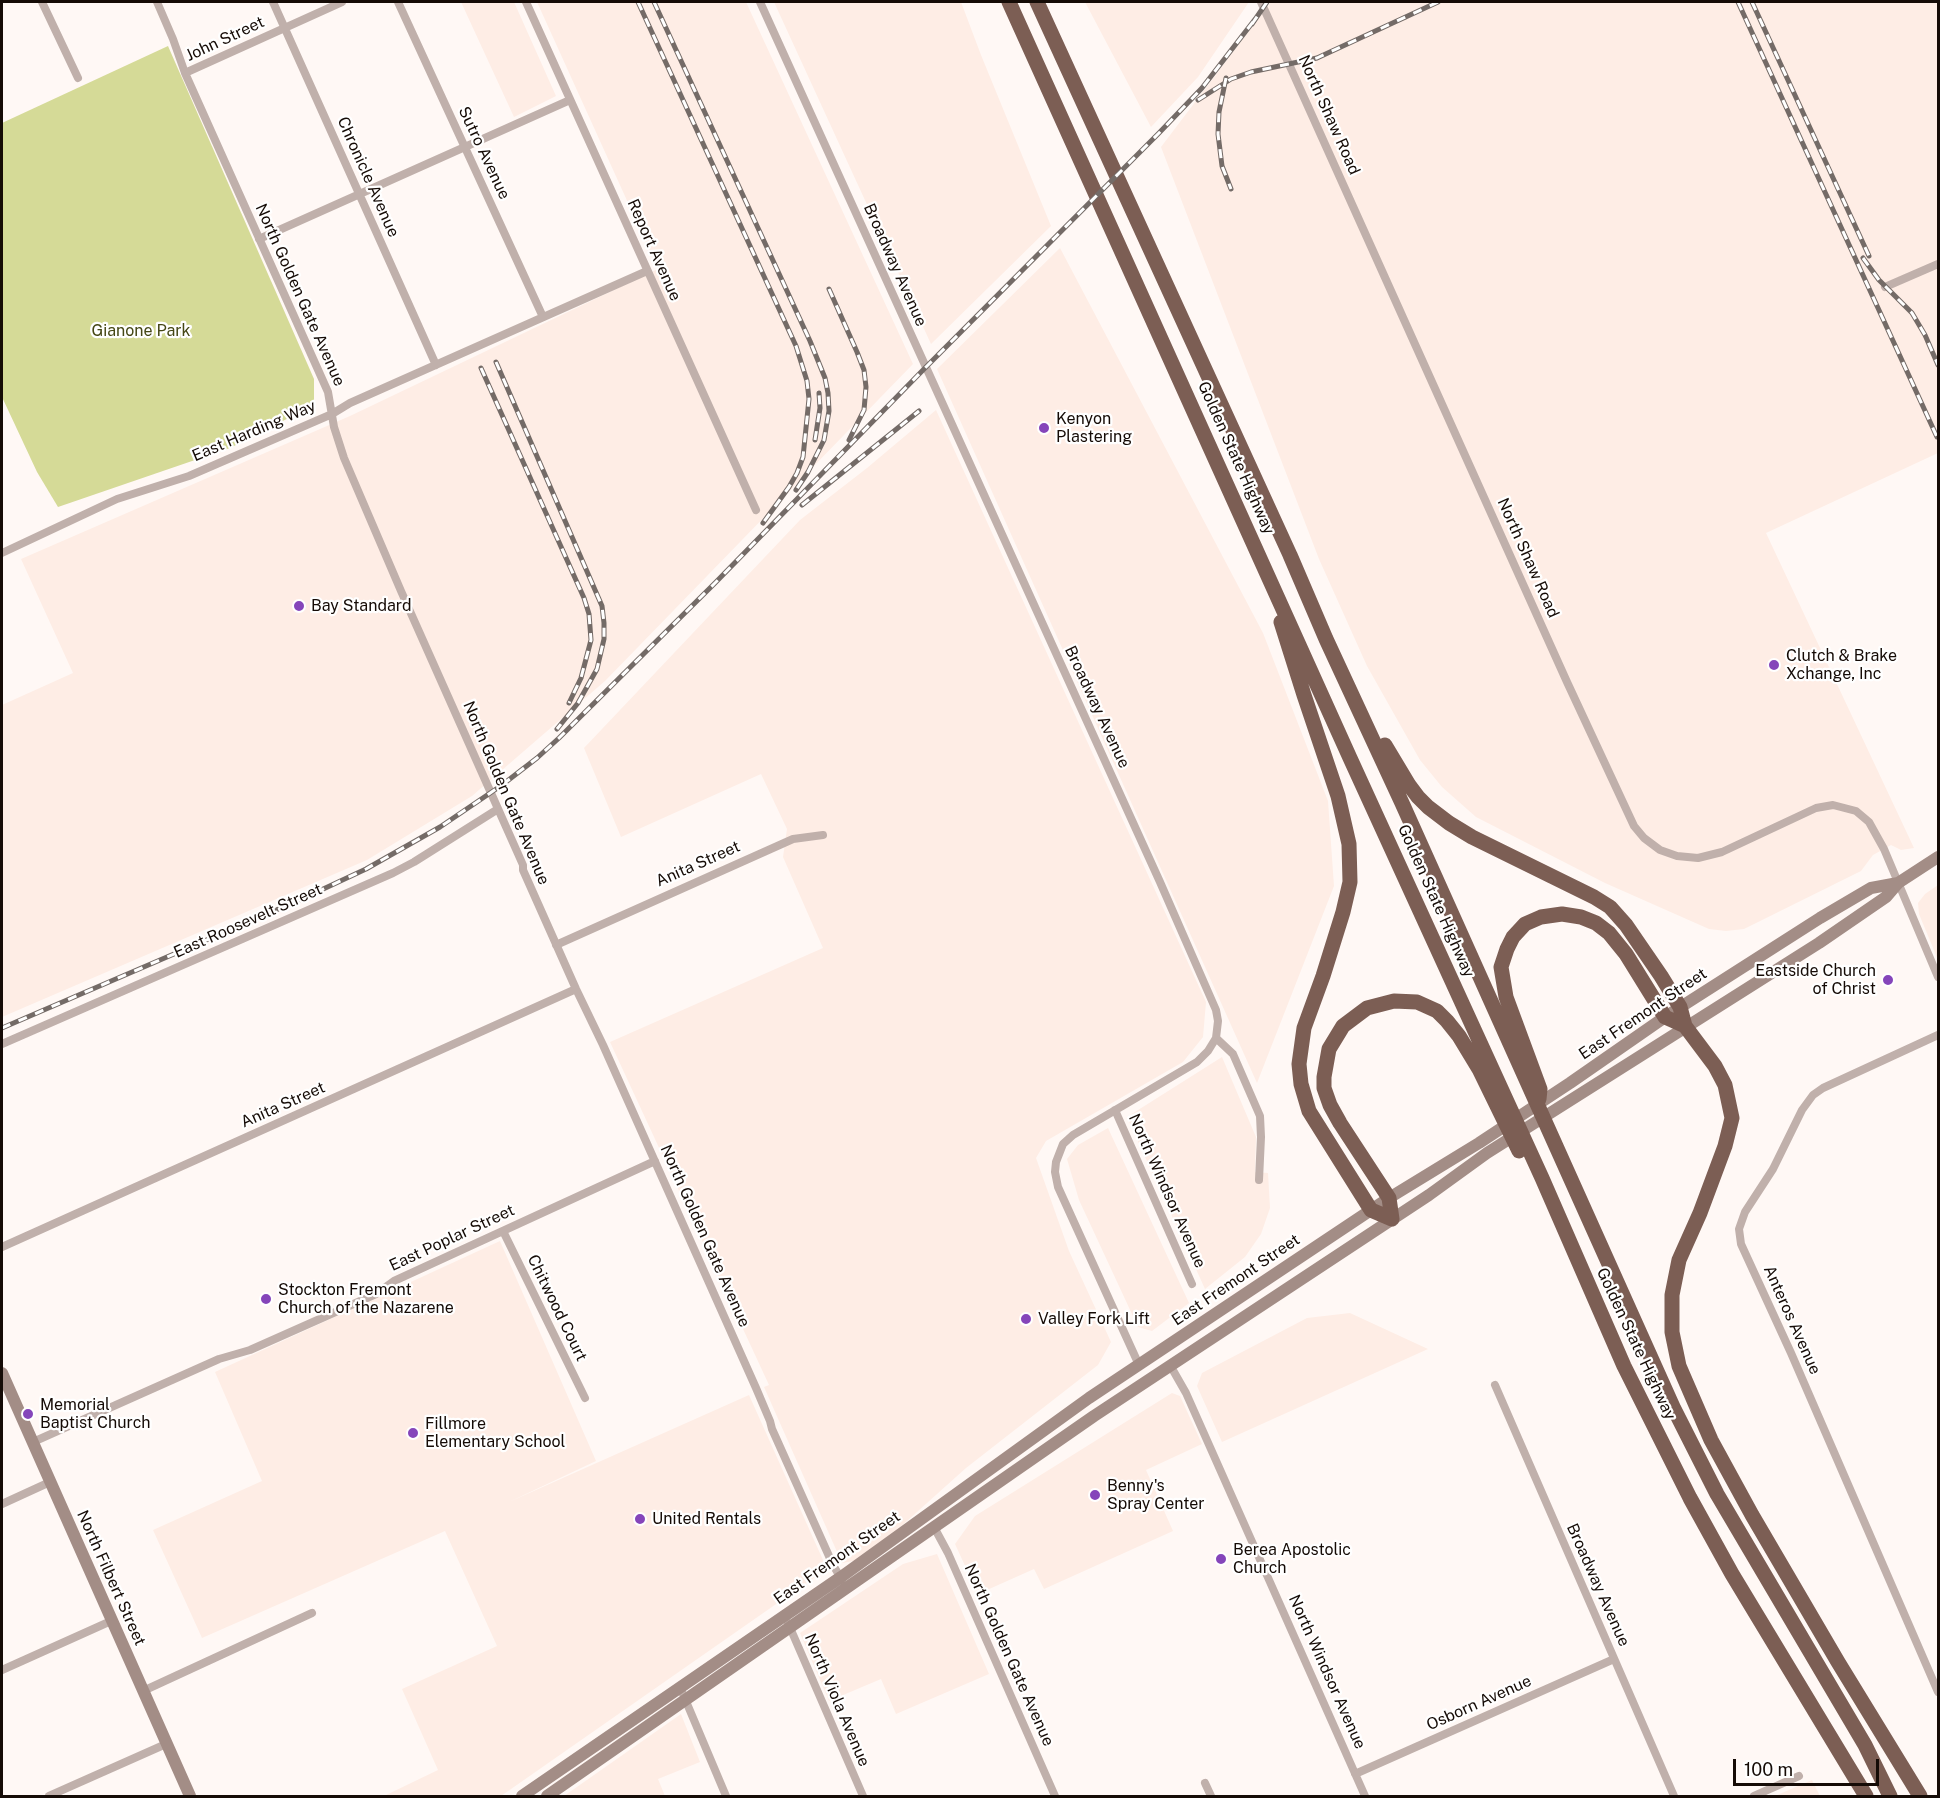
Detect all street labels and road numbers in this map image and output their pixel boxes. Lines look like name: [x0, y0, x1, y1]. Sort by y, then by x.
street label: John Street: [183, 12, 267, 66]
street label: North Shaw Road: [1294, 52, 1364, 178]
street label: Sutro Avenue: [454, 104, 514, 202]
street label: Chronicle Avenue: [333, 114, 403, 240]
street label: Report Avenue: [623, 196, 685, 304]
street label: North Golden Gate Avenue: [251, 201, 349, 389]
street label: Broadway Avenue: [859, 201, 931, 329]
street label: Golden State Highway: [1194, 378, 1278, 538]
street label: East Harding Way: [189, 396, 319, 466]
street label: North Shaw Road: [1493, 495, 1563, 621]
street label: Broadway Avenue: [1060, 643, 1134, 771]
street label: North Golden Gate Avenue: [459, 698, 553, 888]
street label: Golden State Highway: [1394, 821, 1478, 981]
street label: Anita Street: [653, 837, 743, 891]
street label: East Roosevelt Street: [171, 880, 325, 962]
street label: East Fremont Street: [1575, 964, 1711, 1064]
street label: Anita Street: [238, 1078, 328, 1132]
street label: North Windsor Avenue: [1124, 1111, 1210, 1271]
street label: North Golden Gate Avenue: [656, 1142, 754, 1330]
street label: East Poplar Street: [386, 1201, 518, 1275]
street label: East Fremont Street: [1168, 1230, 1304, 1330]
street label: Chitwood Court: [523, 1252, 591, 1364]
street label: Anteros Avenue: [1759, 1262, 1825, 1378]
street label: Golden State Highway: [1592, 1265, 1680, 1423]
street label: North Filbert Street: [73, 1507, 149, 1649]
street label: East Fremont Street: [770, 1507, 904, 1609]
street label: Broadway Avenue: [1562, 1521, 1634, 1649]
street label: North Golden Gate Avenue: [960, 1561, 1058, 1749]
street label: North Windsor Avenue: [1284, 1592, 1370, 1752]
street label: North Viola Avenue: [800, 1631, 874, 1769]
street label: Osborn Avenue: [1424, 1671, 1534, 1735]

